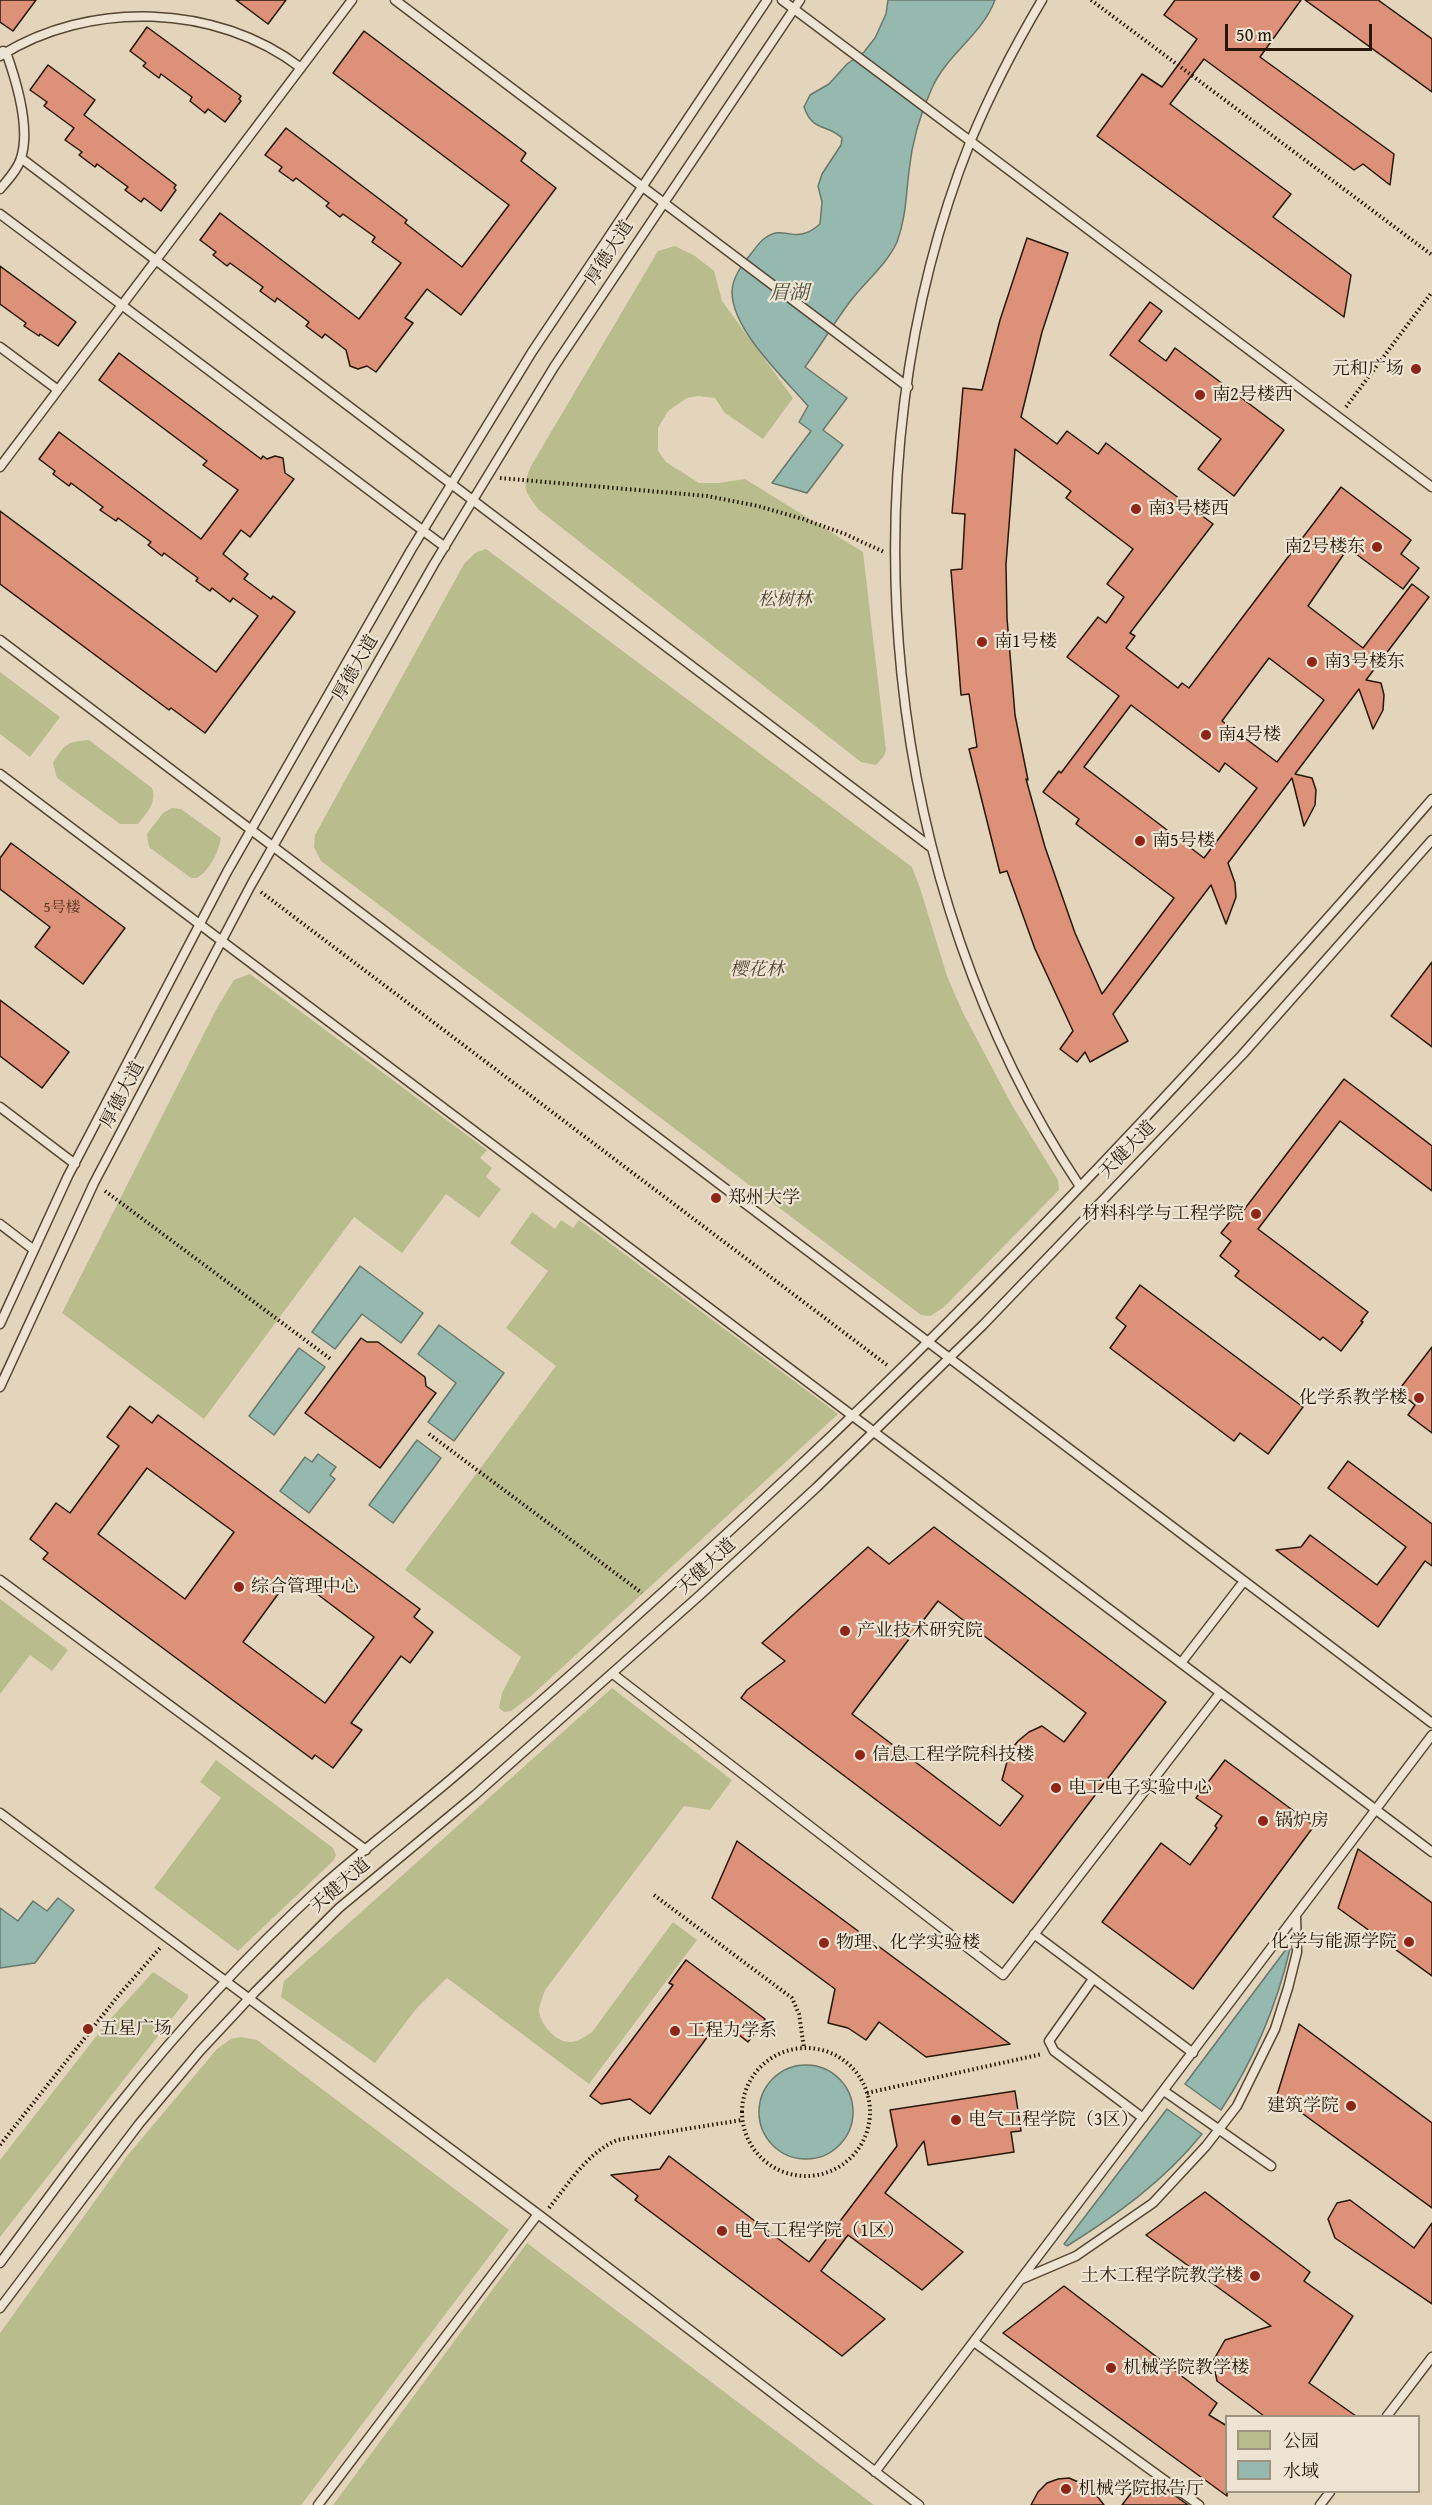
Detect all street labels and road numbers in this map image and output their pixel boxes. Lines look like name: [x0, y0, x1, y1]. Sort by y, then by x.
street label: 厚德大道: [581, 217, 639, 289]
street label: 厚德大道: [329, 631, 383, 705]
street label: 厚德大道: [97, 1058, 149, 1132]
street label: 天健大道: [1095, 1117, 1161, 1183]
street label: 天健大道: [673, 1535, 741, 1599]
street label: 天健大道: [307, 1854, 375, 1918]

